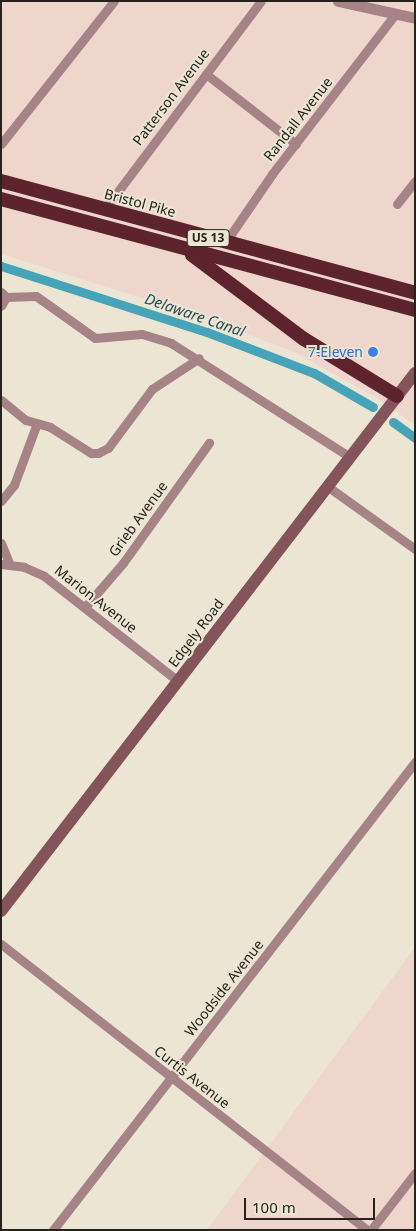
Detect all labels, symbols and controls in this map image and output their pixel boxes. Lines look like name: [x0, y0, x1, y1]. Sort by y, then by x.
street label: Patterson Avenue: [129, 45, 213, 149]
street label: Randall Avenue: [260, 74, 336, 164]
street label: Bristol Pike: [102, 185, 178, 221]
road number: US 13: [186, 228, 230, 248]
water label: Delaware Canal: [143, 289, 247, 341]
place label: 7-Eleven: [308, 344, 363, 360]
marker: 7-Eleven: [367, 346, 379, 358]
street label: Grieb Avenue: [105, 478, 171, 560]
street label: Marion Avenue: [51, 562, 141, 636]
street label: Edgely Road: [165, 596, 227, 670]
street label: Woodside Avenue: [181, 936, 267, 1040]
street label: Curtis Avenue: [151, 1042, 233, 1112]
scale bar: [246, 1188, 377, 1220]
text: 100 m: [252, 1197, 296, 1217]

